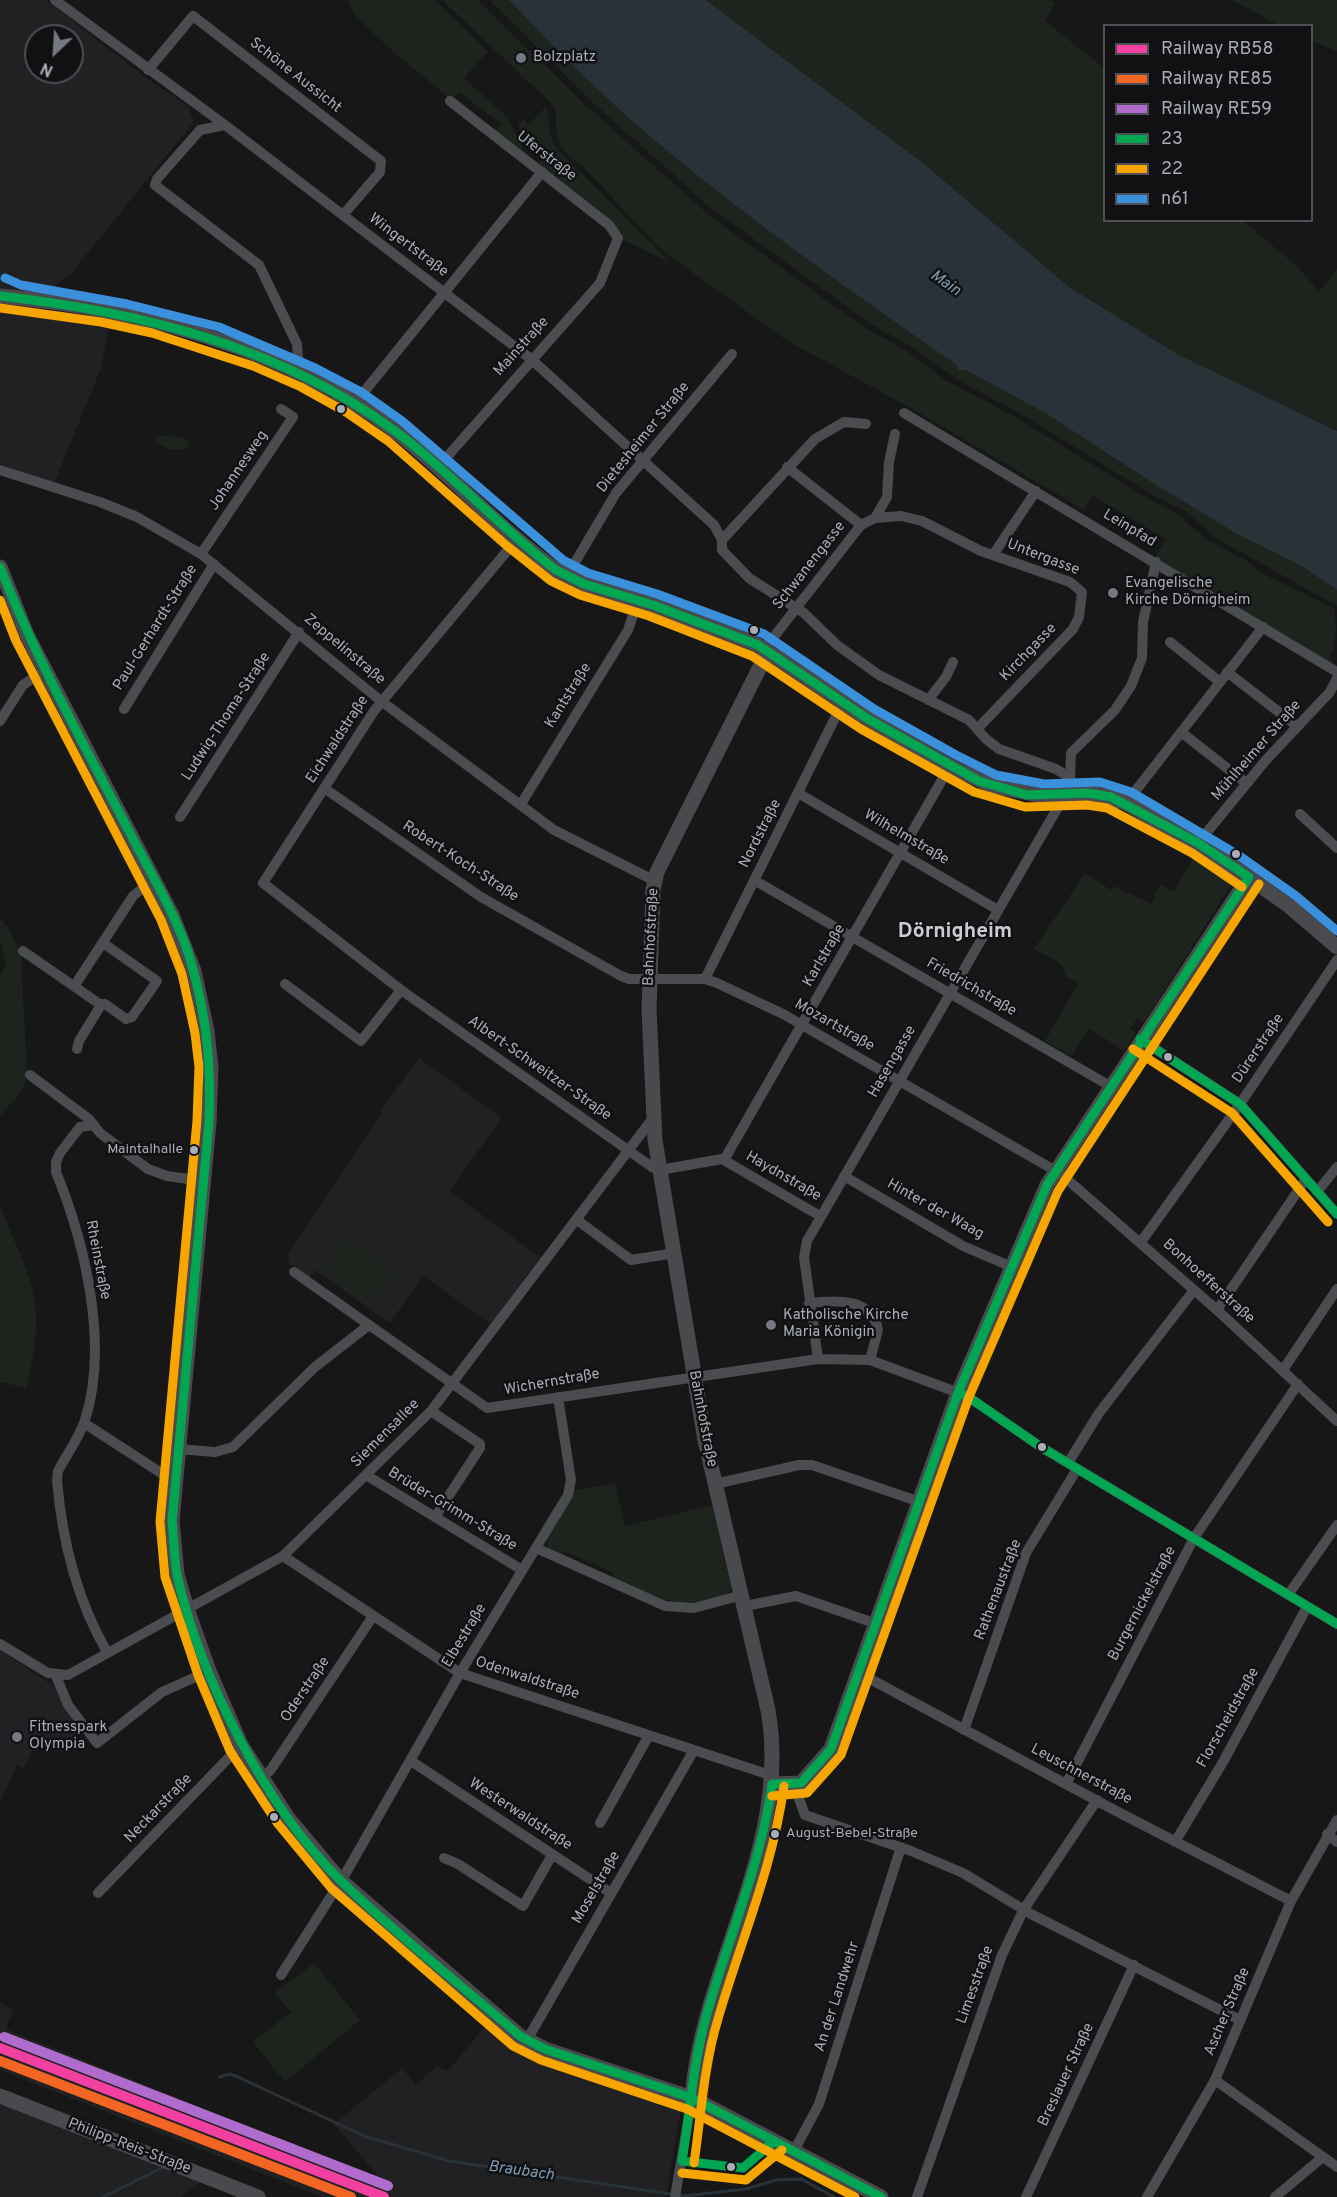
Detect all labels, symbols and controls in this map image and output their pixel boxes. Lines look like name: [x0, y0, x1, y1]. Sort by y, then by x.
north arrow: [24, 24, 84, 84]
legend: [1103, 24, 1313, 222]
street label: Schöne Aussicht: [245, 35, 345, 117]
text: Railway RB58: [1161, 38, 1273, 61]
place label: Bolzplatz: [533, 49, 596, 67]
marker: Bolzplatz: [514, 51, 528, 65]
text: N: [38, 57, 57, 80]
text: Railway RE85: [1161, 68, 1272, 91]
text: Railway RE59: [1161, 98, 1272, 121]
street label: Uferstraße: [513, 128, 579, 186]
text: 23: [1161, 128, 1183, 151]
text: 22: [1161, 158, 1183, 181]
text: n61: [1161, 188, 1189, 211]
street label: Wingertstraße: [365, 210, 451, 282]
water label: Main: [926, 267, 964, 301]
street label: Mainstraße: [491, 314, 553, 380]
street label: Dietesheimer Straße: [594, 379, 694, 497]
unlabelled marker: [335, 403, 347, 415]
street label: Johannesweg: [206, 428, 272, 514]
street label: Leinpfad: [1099, 506, 1159, 552]
street label: Schwanengasse: [770, 518, 850, 614]
street label: Untergasse: [1004, 536, 1082, 580]
street label: Paul-Gerhardt-Straße: [110, 562, 202, 694]
place label: Evangelische Kirche Dörnigheim: [1125, 575, 1251, 610]
marker: Evangelische Kirche Dörnigheim: [1106, 586, 1120, 600]
street label: Zeppelinstraße: [300, 611, 388, 689]
street label: Kirchgasse: [997, 620, 1061, 686]
unlabelled marker: [748, 624, 760, 636]
street label: Ludwig-Thoma-Straße: [179, 650, 275, 784]
street label: Kantstraße: [542, 660, 596, 732]
street label: Eichwaldstraße: [303, 693, 373, 787]
street label: Mühlheimer Straße: [1208, 697, 1306, 805]
street label: Nordstraße: [736, 797, 786, 871]
street label: Wilhelmstraße: [860, 806, 952, 870]
street label: Robert-Koch-Straße: [398, 818, 522, 906]
unlabelled marker: [1230, 848, 1242, 860]
street label: Bahnhofstraße: [640, 887, 664, 987]
district label: Dörnigheim: [898, 920, 1012, 946]
street label: Karlstraße: [800, 922, 850, 990]
street label: Friedrichstraße: [923, 955, 1019, 1021]
street label: Mozartstraße: [791, 996, 877, 1056]
street label: Dürerstraße: [1229, 1011, 1289, 1087]
street label: Albert-Schweitzer-Straße: [464, 1013, 614, 1125]
street label: Hasengasse: [865, 1023, 921, 1101]
unlabelled marker: [1162, 1051, 1174, 1063]
place label: Maintalhalle: [107, 1142, 183, 1158]
marker: Maintalhalle: [188, 1144, 200, 1156]
street label: Haydnstraße: [742, 1148, 824, 1206]
street label: Hinter der Waag: [883, 1176, 987, 1244]
street label: Rheinstraße: [80, 1219, 114, 1301]
street label: Bonhoefferstraße: [1158, 1236, 1258, 1328]
place label: Katholische Kirche Maria Königin: [783, 1307, 909, 1342]
marker: Katholische Kirche Maria Königin: [764, 1318, 778, 1332]
street label: Wichernstraße: [503, 1366, 601, 1400]
street label: Bahnhofstraße: [684, 1369, 720, 1469]
street label: Siemensallee: [348, 1396, 424, 1472]
unlabelled marker: [1036, 1441, 1048, 1453]
street label: Brüder-Grimm-Straße: [384, 1464, 520, 1556]
street label: Rathenaustraße: [972, 1537, 1026, 1643]
street label: Burgernickelstraße: [1105, 1544, 1181, 1664]
street label: Elbestraße: [439, 1601, 491, 1671]
street label: Oderstraße: [278, 1654, 334, 1726]
street label: Odenwaldstraße: [473, 1654, 581, 1704]
street label: Florscheidstraße: [1194, 1665, 1264, 1771]
place label: Fitnesspark Olympia: [29, 1719, 107, 1754]
marker: Fitnesspark Olympia: [10, 1730, 24, 1744]
street label: Leuschnerstraße: [1027, 1741, 1135, 1809]
street label: Neckarstraße: [121, 1771, 197, 1847]
street label: Westerwaldstraße: [465, 1775, 575, 1855]
unlabelled marker: [268, 1811, 280, 1823]
place label: August-Bebel-Straße: [786, 1826, 918, 1842]
marker: August-Bebel-Straße: [769, 1828, 781, 1840]
street label: Moselstraße: [569, 1848, 625, 1928]
street label: An der Landwehr: [812, 1940, 864, 2054]
street label: Limesstraße: [954, 1943, 998, 2027]
street label: Ascher Straße: [1201, 1965, 1255, 2059]
street label: Breslauer Straße: [1035, 2021, 1099, 2129]
street label: Philipp-Reis-Straße: [65, 2115, 193, 2179]
water label: Braubach: [487, 2158, 555, 2186]
unlabelled marker: [725, 2161, 737, 2173]

